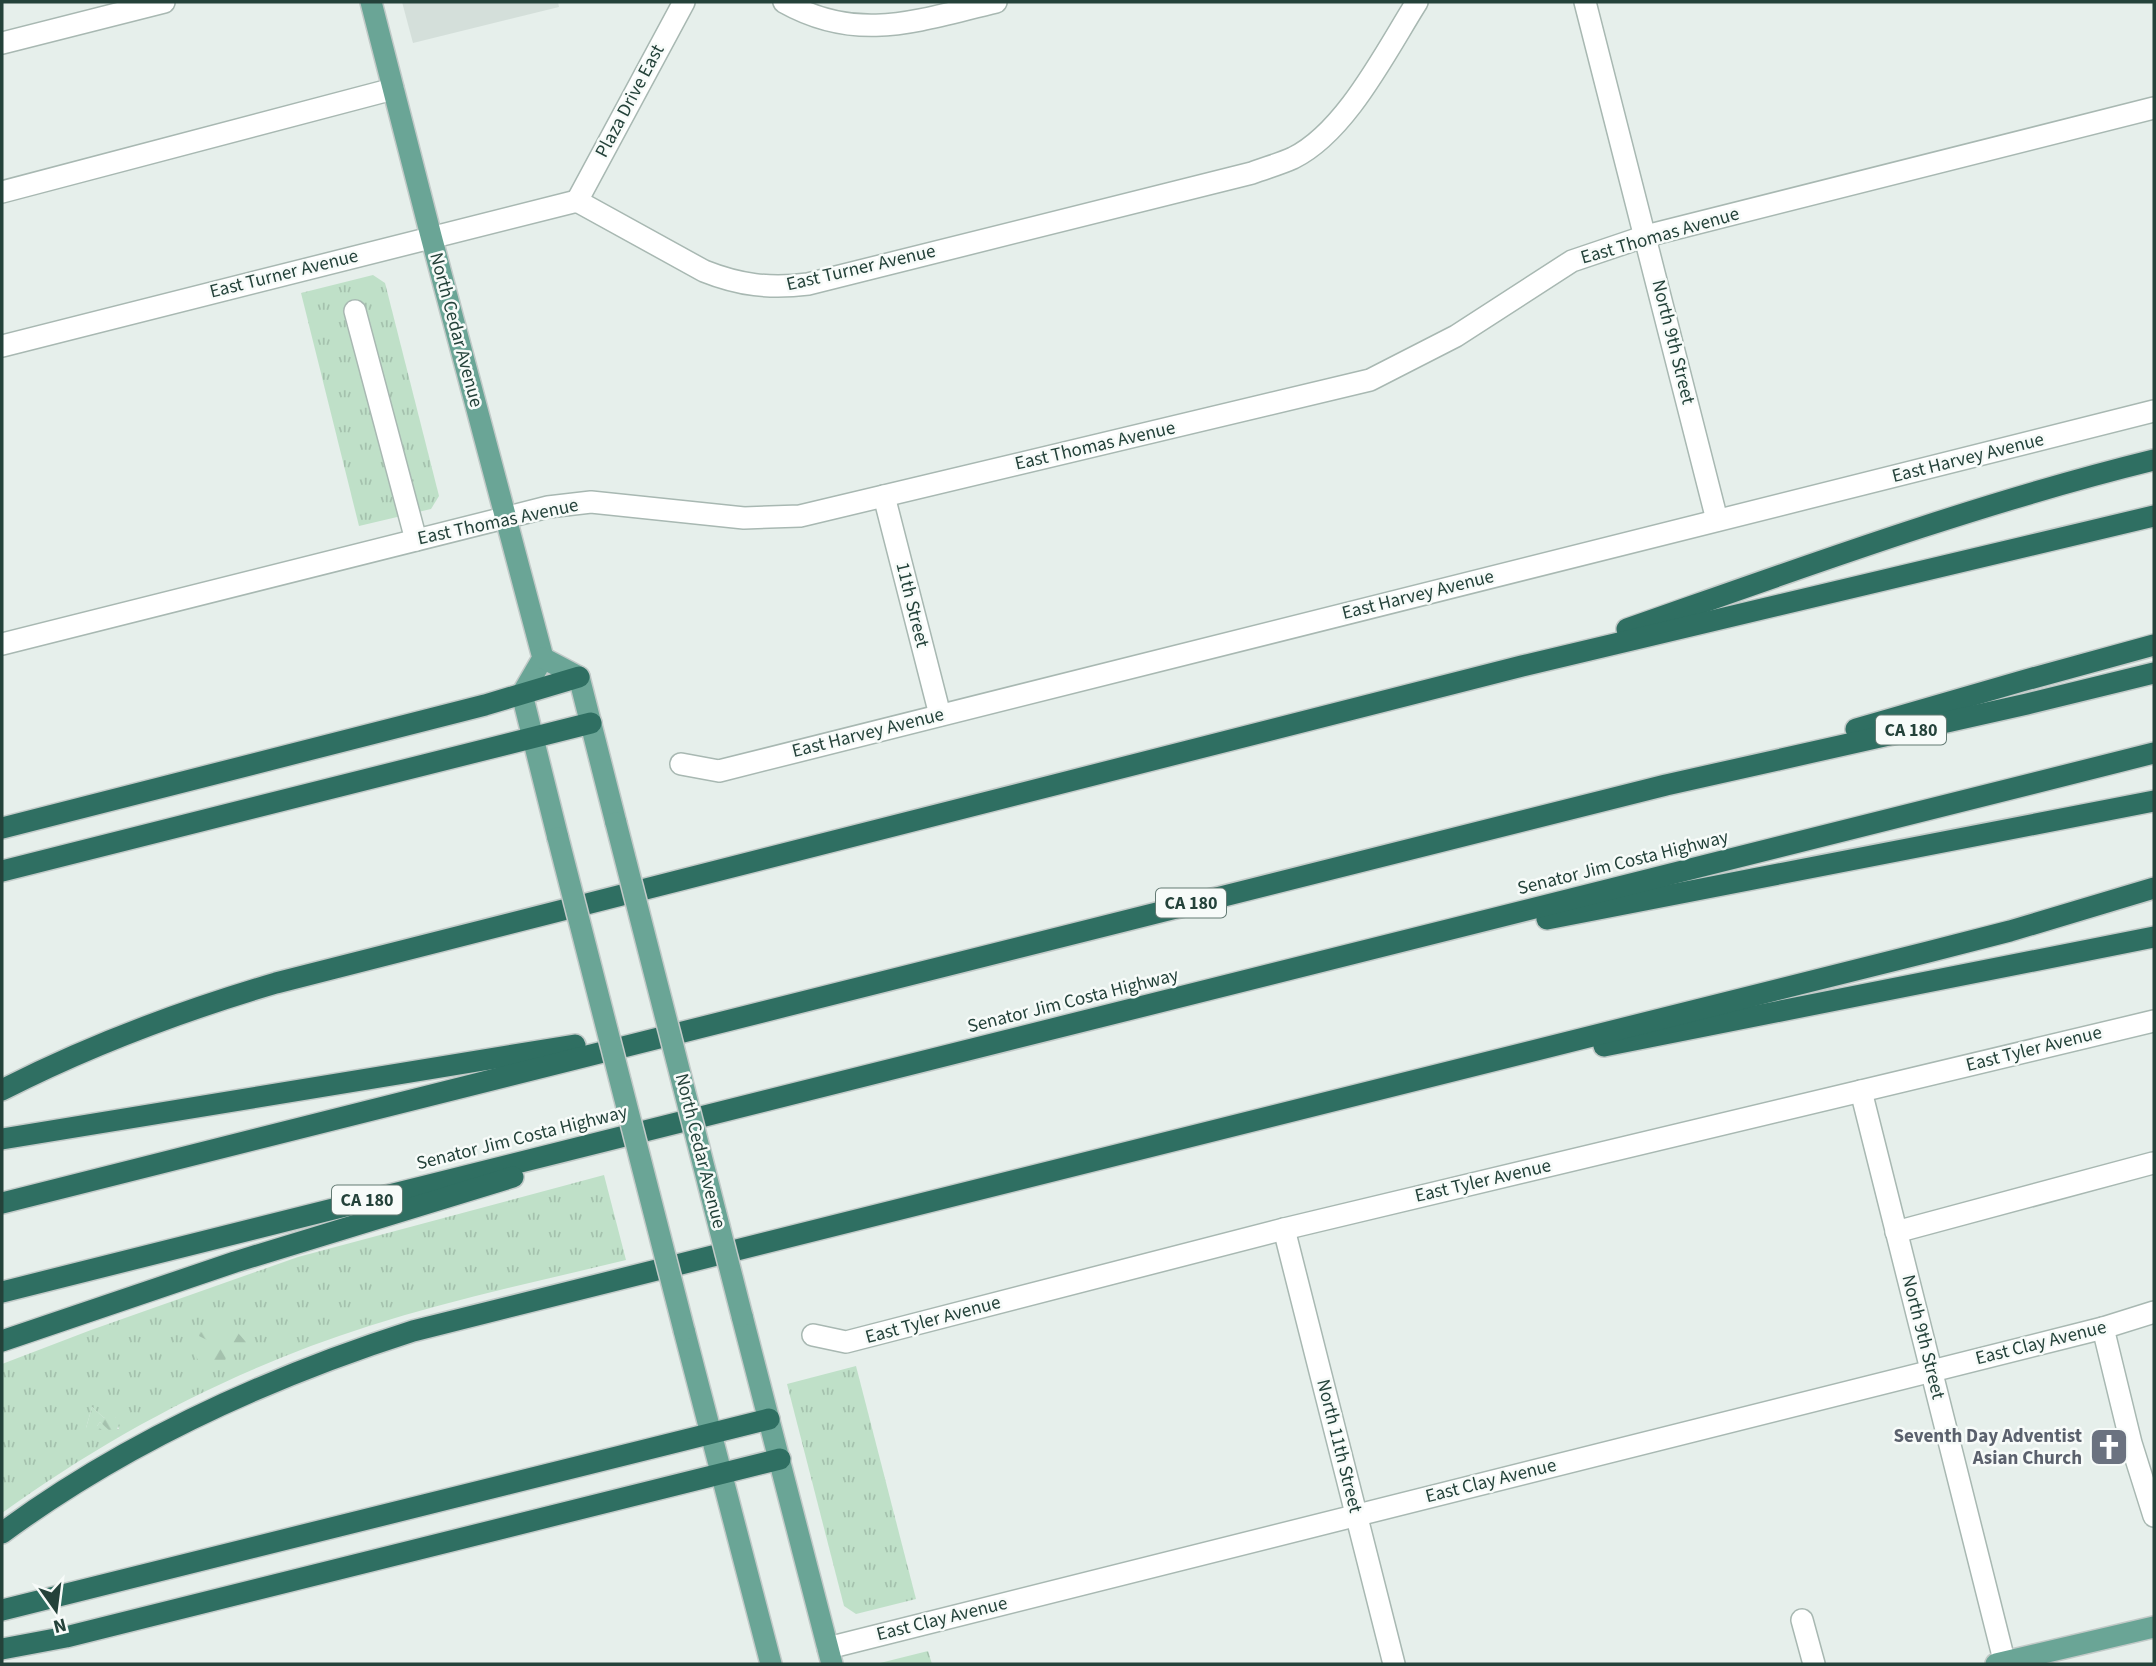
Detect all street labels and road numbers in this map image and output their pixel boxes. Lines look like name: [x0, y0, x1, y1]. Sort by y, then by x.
street label: Plaza Drive East: [589, 39, 671, 162]
street label: East Thomas Avenue: [1578, 200, 1742, 272]
street label: East Turner Avenue: [784, 238, 938, 298]
street label: East Turner Avenue: [207, 242, 361, 306]
street label: North Cedar Avenue: [422, 250, 490, 410]
street label: North 9th Street: [1644, 277, 1702, 408]
street label: East Thomas Avenue: [1012, 414, 1178, 478]
street label: East Harvey Avenue: [1889, 426, 2047, 490]
street label: East Thomas Avenue: [415, 492, 581, 552]
street label: 11th Street: [888, 560, 936, 651]
street label: East Harvey Avenue: [1339, 563, 1497, 627]
street label: East Harvey Avenue: [789, 701, 947, 765]
road number: CA 180: [1876, 716, 1946, 744]
street label: Senator Jim Costa Highway: [1515, 824, 1731, 902]
road number: CA 180: [1156, 888, 1226, 918]
street label: Senator Jim Costa Highway: [965, 962, 1181, 1040]
street label: East Tyler Avenue: [1963, 1019, 2105, 1079]
street label: North Cedar Avenue: [668, 1071, 732, 1231]
street label: Senator Jim Costa Highway: [414, 1099, 630, 1177]
street label: East Tyler Avenue: [1412, 1152, 1554, 1210]
road number: CA 180: [332, 1185, 402, 1214]
street label: North 9th Street: [1894, 1272, 1952, 1403]
street label: East Tyler Avenue: [862, 1289, 1004, 1351]
street label: East Clay Avenue: [1973, 1314, 2109, 1372]
street label: North 11th Street: [1309, 1376, 1369, 1516]
street label: East Clay Avenue: [1423, 1452, 1559, 1510]
street label: East Clay Avenue: [874, 1590, 1010, 1648]

